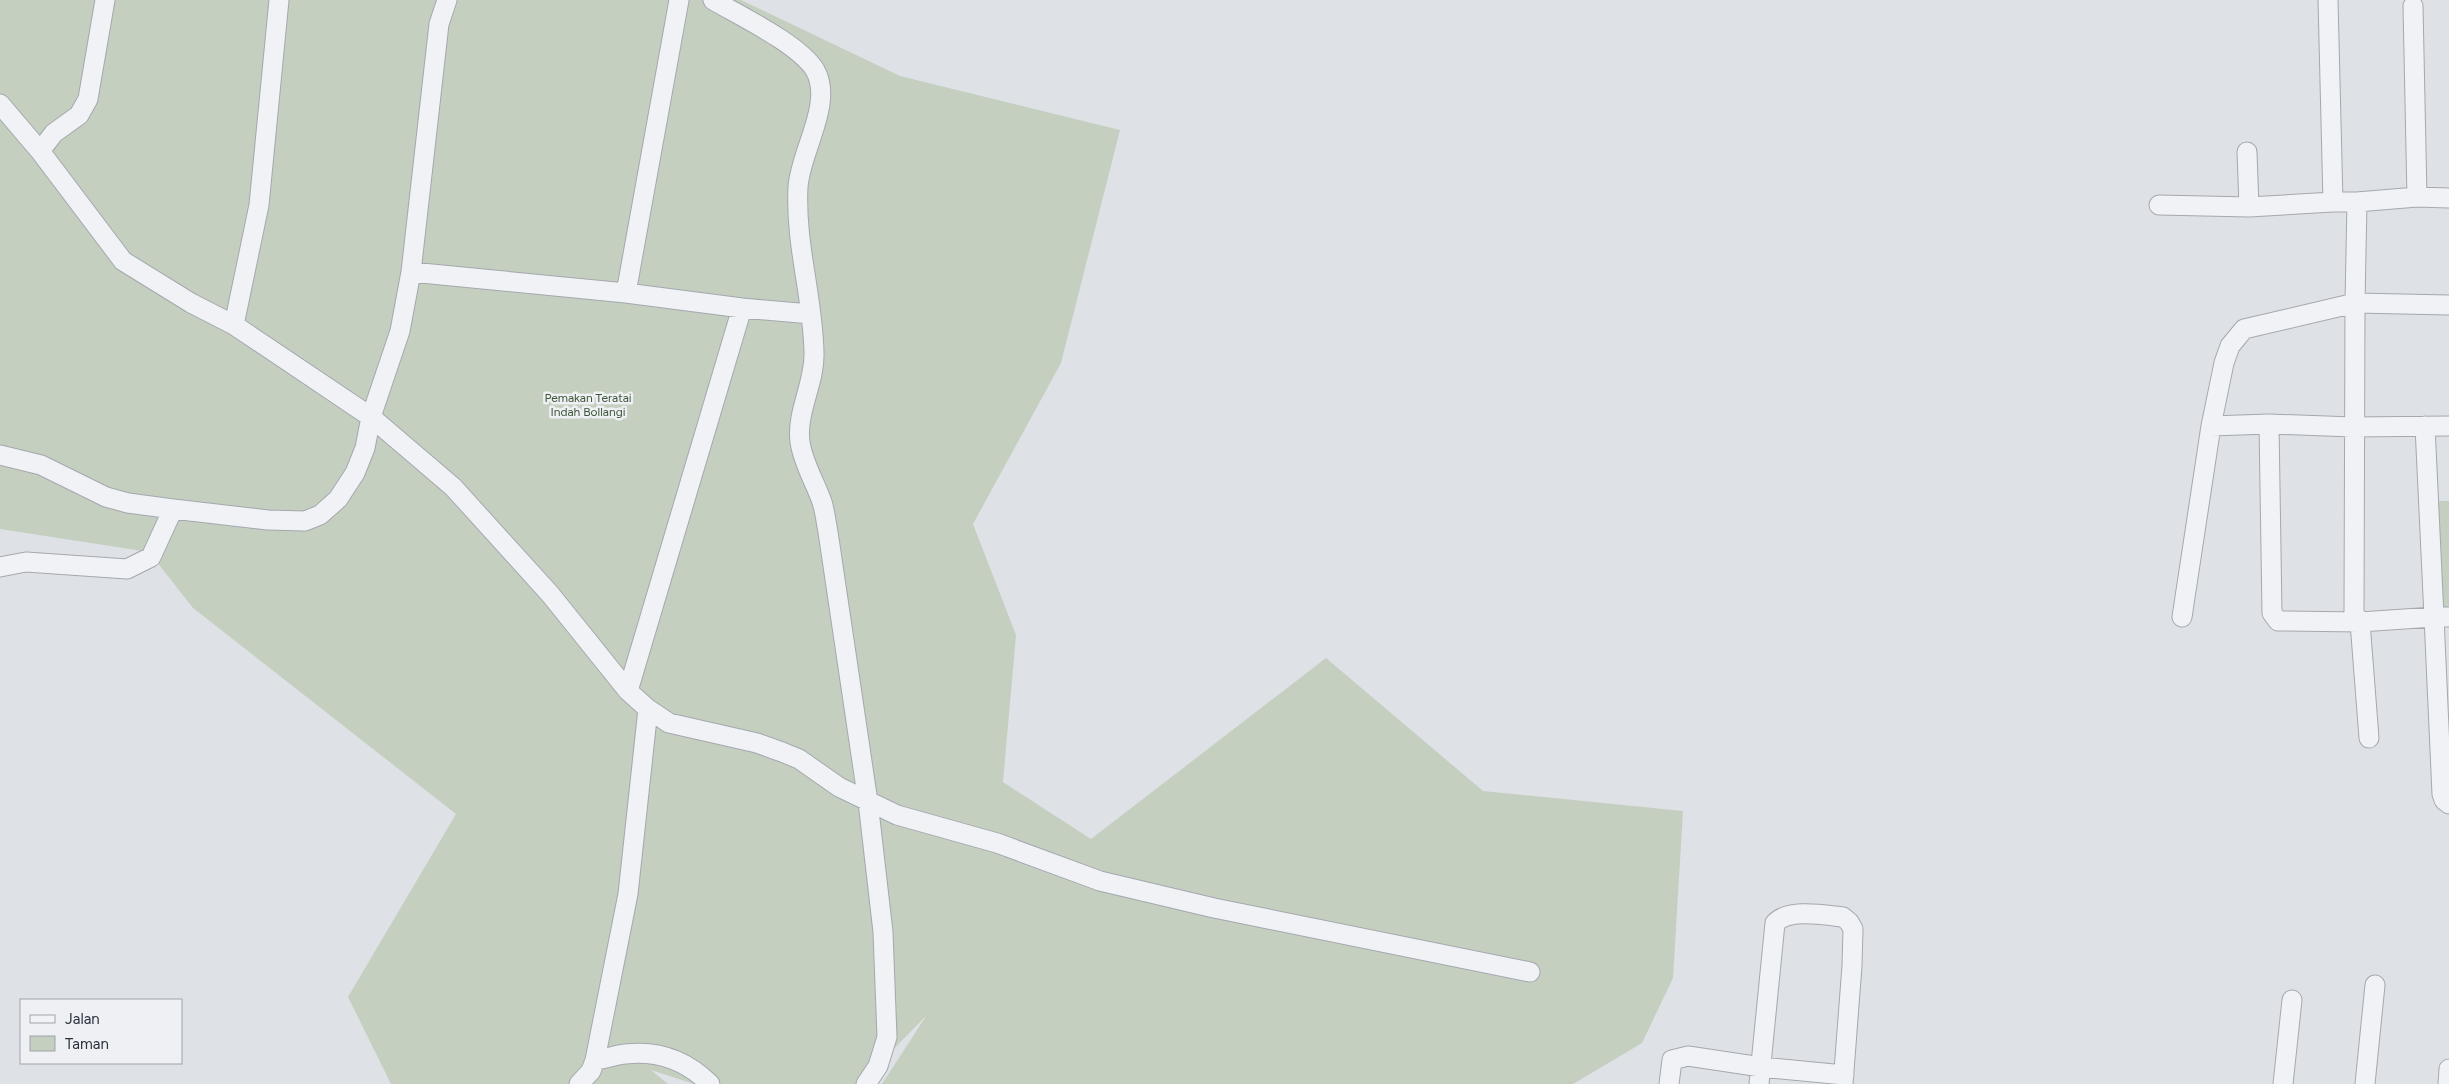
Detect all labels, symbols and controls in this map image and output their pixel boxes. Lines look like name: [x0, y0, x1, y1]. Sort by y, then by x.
park label: Pemakan Teratai Indah Bollangi: [544, 391, 632, 419]
legend: [20, 999, 182, 1064]
text: Jalan: [65, 1010, 100, 1028]
text: Taman: [65, 1035, 109, 1053]

